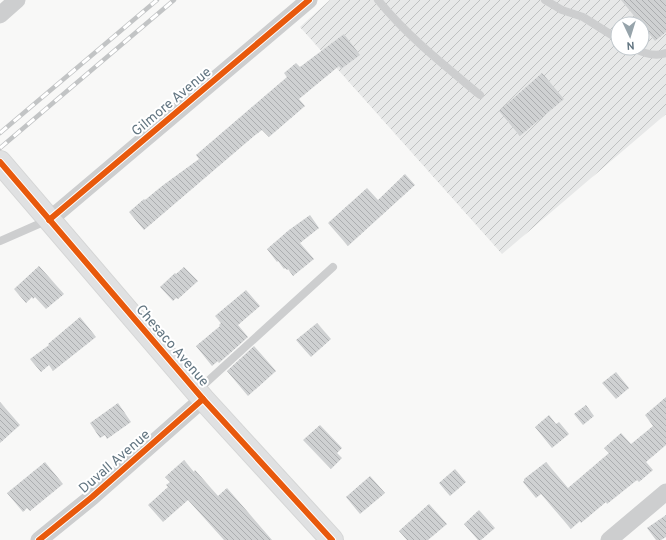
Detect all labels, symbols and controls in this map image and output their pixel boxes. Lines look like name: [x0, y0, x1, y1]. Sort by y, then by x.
north arrow: [610, 16, 650, 56]
text: N: [626, 38, 635, 52]
street label: Gilmore Avenue: [129, 64, 215, 140]
street label: Chesaco Avenue: [132, 302, 212, 390]
street label: Duvall Avenue: [76, 427, 154, 498]

